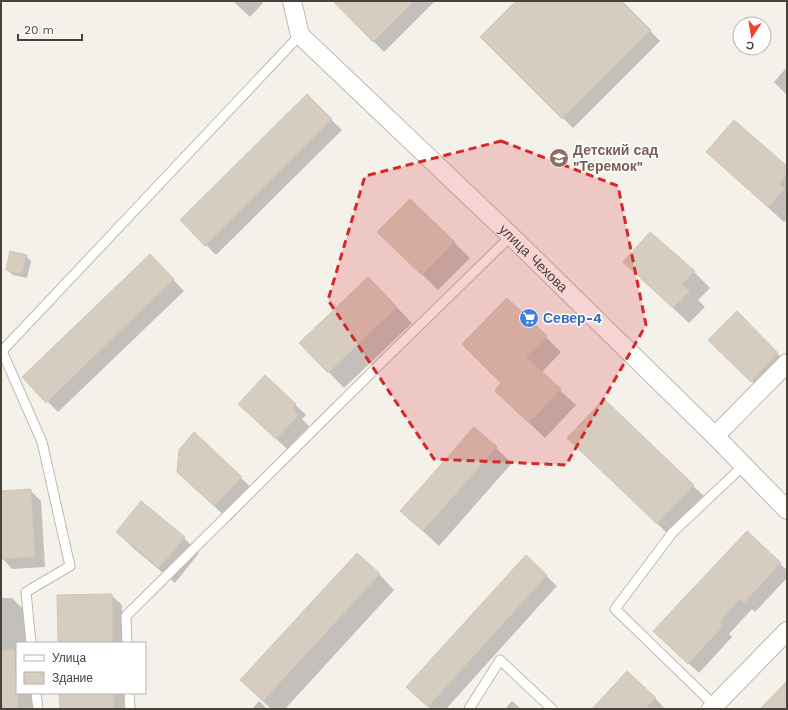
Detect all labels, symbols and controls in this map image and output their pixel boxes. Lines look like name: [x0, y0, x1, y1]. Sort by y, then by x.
scale bar: [18, 16, 82, 42]
north arrow: [732, 16, 772, 56]
text: 20 m: [24, 23, 54, 37]
text: С: [745, 38, 755, 52]
place label: Детский сад "Теремок": [573, 142, 658, 174]
school or university icon: Детский сад "Теремок": [548, 147, 570, 169]
street label: улица Чехова: [496, 221, 571, 295]
supermarket icon: Север-4: [518, 307, 540, 329]
place label: Север-4: [543, 310, 602, 326]
legend: [16, 642, 146, 694]
text: Улица: [52, 651, 86, 665]
text: Здание: [52, 671, 93, 685]

